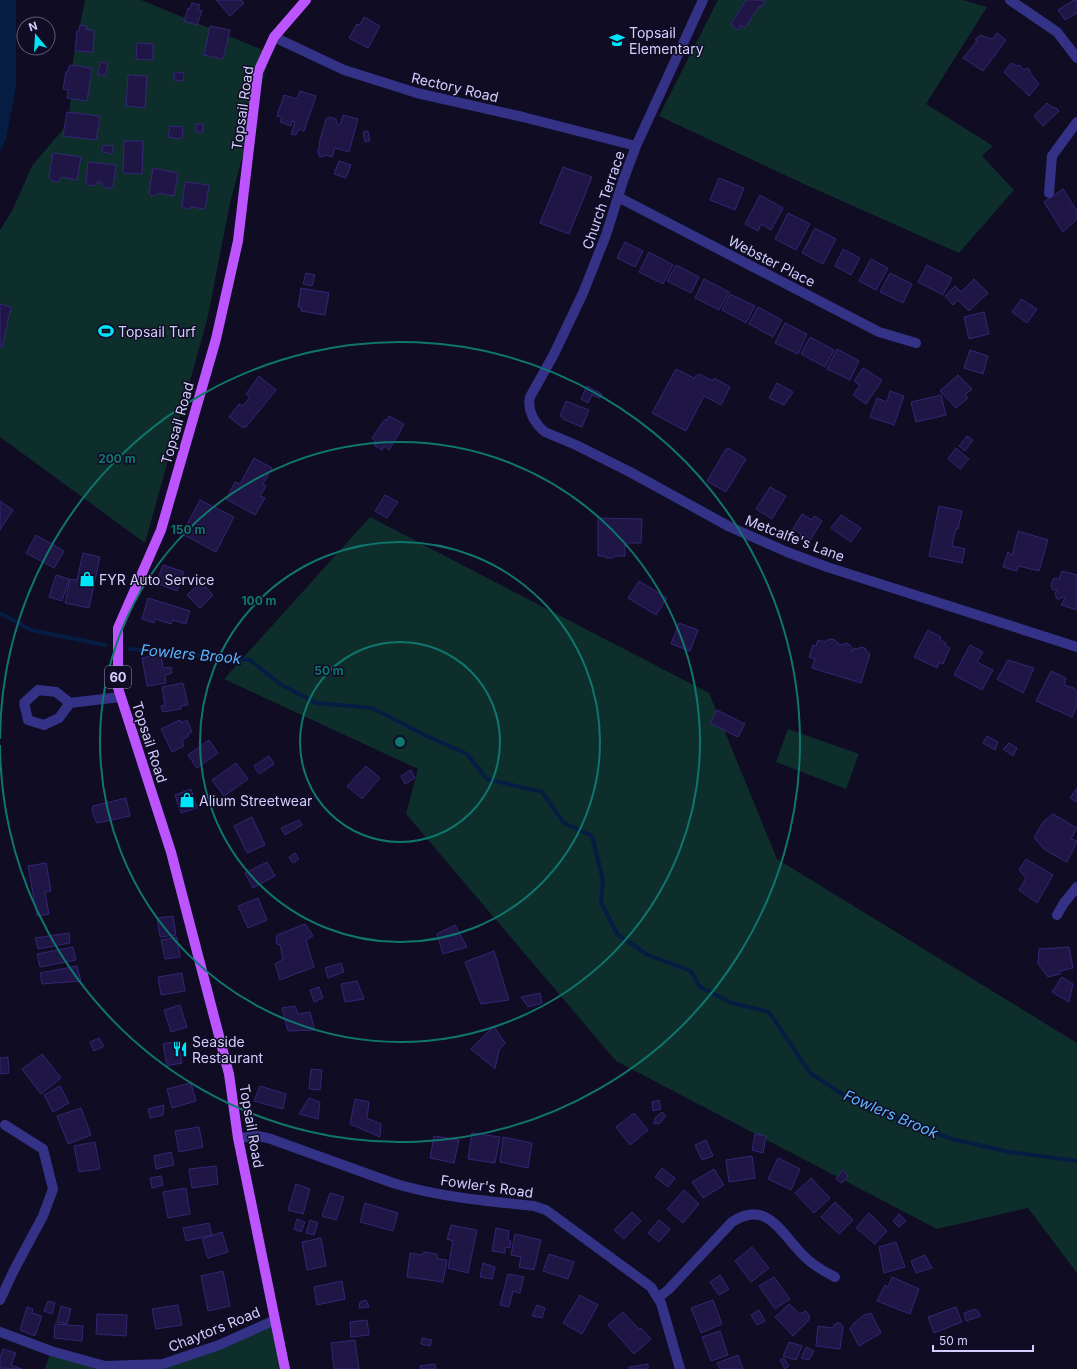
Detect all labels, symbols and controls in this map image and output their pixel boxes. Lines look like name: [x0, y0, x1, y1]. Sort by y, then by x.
north arrow: [16, 16, 56, 56]
text: N: [27, 19, 39, 34]
place label: Topsail Elementary: [629, 24, 704, 57]
school or university icon: Topsail Elementary: [608, 31, 626, 49]
street label: Topsail Road: [228, 65, 256, 151]
street label: Rectory Road: [410, 69, 500, 105]
street label: Church Terrace: [578, 149, 628, 251]
street label: Webster Place: [726, 232, 818, 290]
sports icon: Topsail Turf: [97, 322, 115, 340]
place label: Topsail Turf: [118, 323, 196, 340]
street label: Topsail Road: [157, 380, 197, 466]
text: 200 m: [98, 451, 136, 466]
street label: Metcalfe's Lane: [743, 511, 847, 565]
text: 150 m: [171, 522, 205, 537]
shop icon: FYR Auto Service: [78, 570, 96, 588]
place label: FYR Auto Service: [99, 571, 214, 588]
text: 100 m: [241, 593, 277, 608]
water label: Fowlers Brook: [140, 640, 243, 668]
text: 50 m: [314, 663, 344, 678]
road number: 60: [105, 666, 131, 688]
street label: Topsail Road: [129, 699, 171, 785]
centre of rings: [393, 735, 407, 749]
shop icon: Alium Streetwear: [178, 791, 196, 809]
place label: Alium Streetwear: [199, 792, 312, 809]
place label: Seaside Restaurant: [192, 1033, 264, 1066]
restaurant icon: Seaside Restaurant: [171, 1040, 189, 1058]
street label: Topsail Road: [236, 1083, 268, 1169]
water label: Fowlers Brook: [841, 1086, 942, 1143]
street label: Fowler's Road: [440, 1171, 534, 1201]
street label: Chaytors Road: [166, 1303, 262, 1355]
scale bar: [933, 1327, 1033, 1353]
text: 50 m: [939, 1333, 968, 1348]

